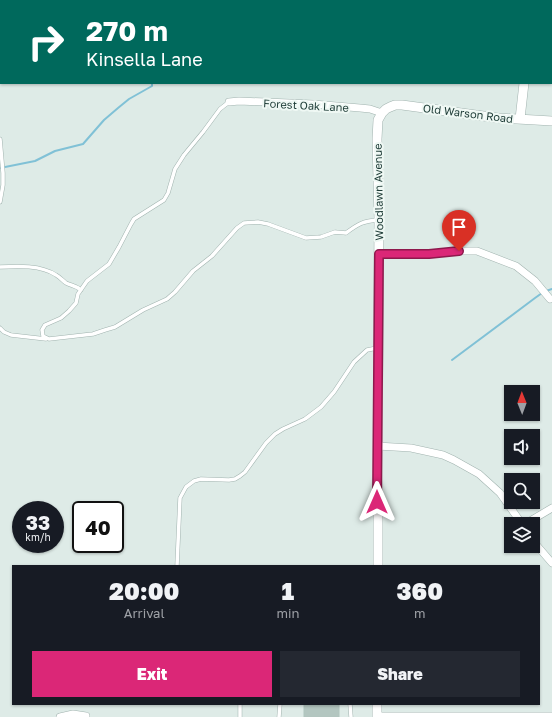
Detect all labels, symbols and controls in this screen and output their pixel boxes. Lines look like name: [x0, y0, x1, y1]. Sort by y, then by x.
text: 270 m: [86, 14, 168, 47]
icon: right: [20, 16, 72, 68]
text: Kinsella Lane: [86, 48, 203, 70]
street label: Forest Oak Lane: [263, 96, 349, 114]
street label: Old Warson Road: [422, 101, 514, 125]
street label: Woodlawn Avenue: [371, 143, 385, 241]
pin: [442, 210, 476, 251]
icon: arrive: [448, 216, 470, 238]
north arrow: [504, 385, 540, 421]
map controls: [504, 385, 540, 553]
button: sound: [504, 429, 540, 465]
button: search: [504, 473, 540, 509]
position arrow: [356, 481, 398, 523]
speed limit sign: 40: [72, 501, 124, 553]
text: 33: [26, 510, 50, 534]
button: layers: [504, 517, 540, 553]
text: km/h: [25, 531, 51, 543]
text: 20:00: [109, 576, 179, 605]
text: 1: [282, 576, 294, 605]
text: 360: [396, 576, 443, 605]
text: Arrival: [124, 605, 165, 621]
text: min: [276, 605, 299, 621]
text: m: [414, 605, 425, 621]
button: Exit: [32, 651, 272, 697]
button: Share: [280, 651, 520, 697]

